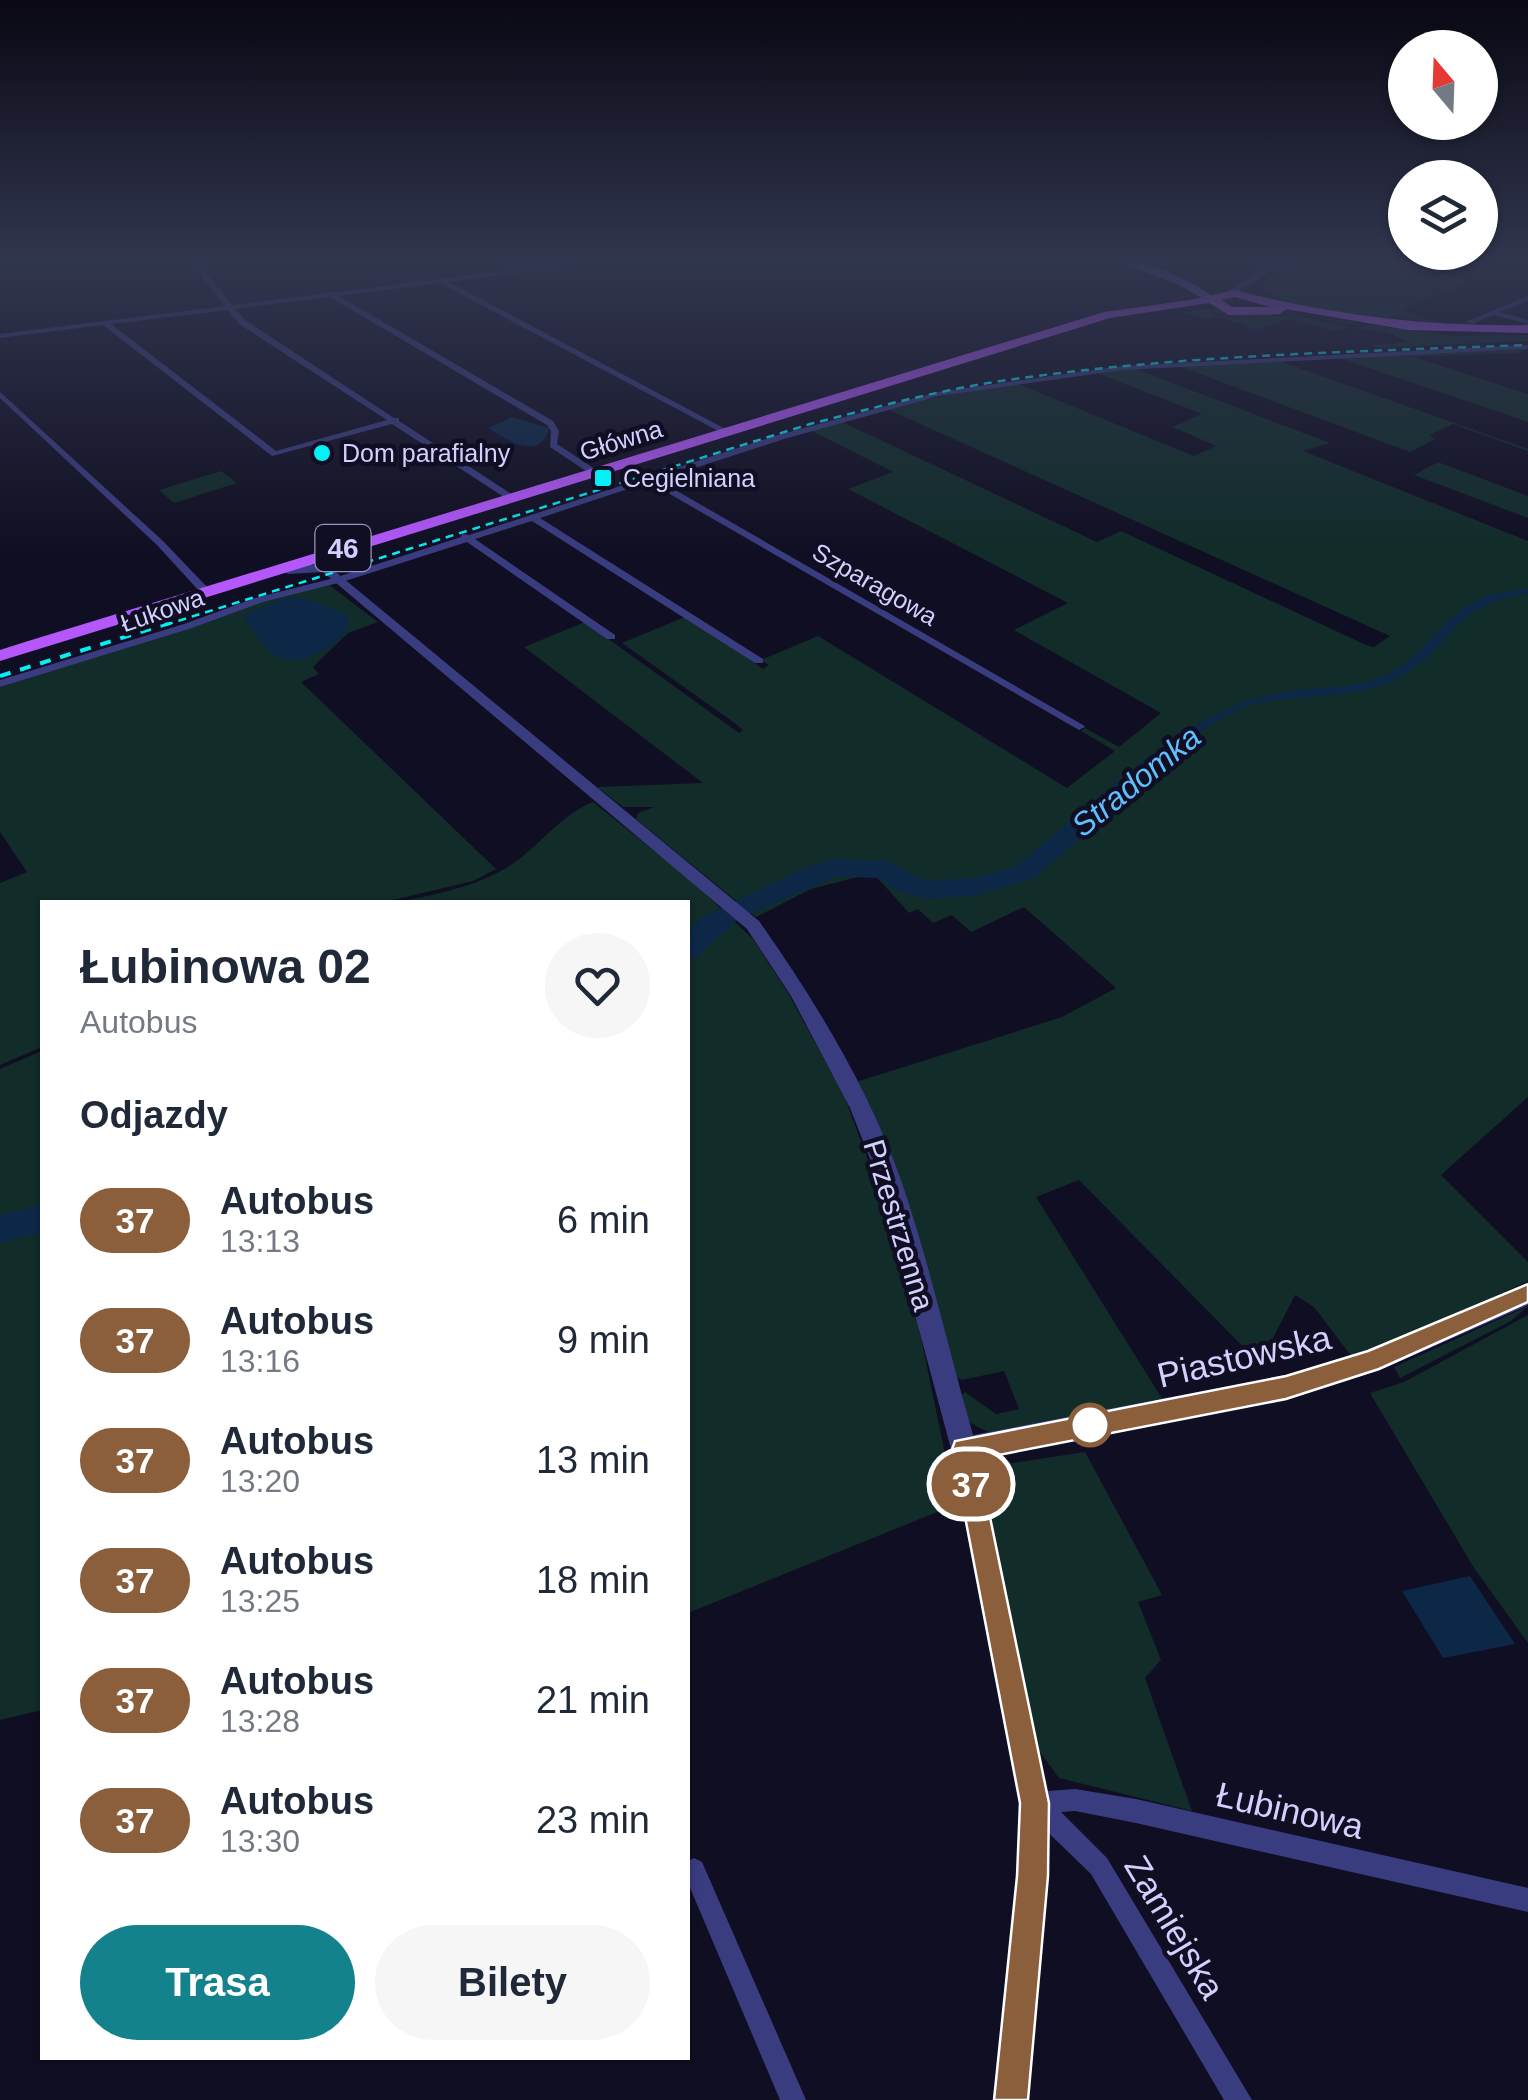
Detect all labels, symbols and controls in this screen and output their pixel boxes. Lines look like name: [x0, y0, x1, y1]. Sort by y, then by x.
north arrow: [1388, 30, 1498, 140]
map controls: [1388, 30, 1498, 270]
button: layers: [1388, 160, 1498, 270]
street label: Główna: [576, 414, 666, 466]
place label: Dom parafialny: [342, 439, 511, 467]
marker: Dom parafialny: [311, 442, 333, 464]
place label: Cegielniana: [623, 464, 755, 492]
marker: Cegielniana: [592, 467, 614, 489]
road number: 46: [316, 525, 370, 571]
street label: Szparagowa: [808, 537, 942, 631]
street label: Łukowa: [117, 583, 207, 637]
water label: Stradomka: [1065, 718, 1207, 844]
button: heart: [545, 933, 650, 1038]
text: Łubinowa 02: [80, 940, 371, 993]
text: Autobus: [80, 1004, 197, 1040]
text: Odjazdy: [80, 1094, 228, 1136]
street label: Przestrzenna: [857, 1136, 941, 1315]
text: Autobus: [220, 1180, 374, 1222]
text: 6 min: [557, 1199, 650, 1241]
text: 37: [116, 1201, 154, 1240]
text: 13:13: [220, 1223, 300, 1259]
text: Autobus: [220, 1300, 374, 1342]
street label: Piastowska: [1153, 1317, 1335, 1395]
text: 9 min: [557, 1319, 650, 1361]
text: 37: [116, 1321, 154, 1360]
text: 13:16: [220, 1343, 300, 1379]
unlabelled marker: [1069, 1404, 1111, 1446]
text: Autobus: [220, 1420, 374, 1462]
text: 13 min: [536, 1439, 650, 1481]
text: 37: [116, 1441, 154, 1480]
line badge: 37: [926, 1452, 1016, 1516]
text: 13:20: [220, 1463, 300, 1499]
text: 37: [952, 1465, 990, 1504]
text: Autobus: [220, 1540, 374, 1582]
text: 18 min: [536, 1559, 650, 1601]
text: 37: [116, 1561, 154, 1600]
text: 13:25: [220, 1583, 300, 1619]
text: Autobus: [220, 1660, 374, 1702]
text: 21 min: [536, 1679, 650, 1721]
text: 37: [116, 1681, 154, 1720]
text: 13:28: [220, 1703, 300, 1739]
street label: Łubinowa: [1213, 1774, 1368, 1846]
text: Autobus: [220, 1780, 374, 1822]
text: 23 min: [536, 1799, 650, 1841]
text: 37: [116, 1801, 154, 1840]
text: 13:30: [220, 1823, 300, 1859]
street label: Zamiejska: [1117, 1849, 1233, 2006]
button: Trasa: [80, 1925, 355, 2040]
button: Bilety: [375, 1925, 650, 2040]

